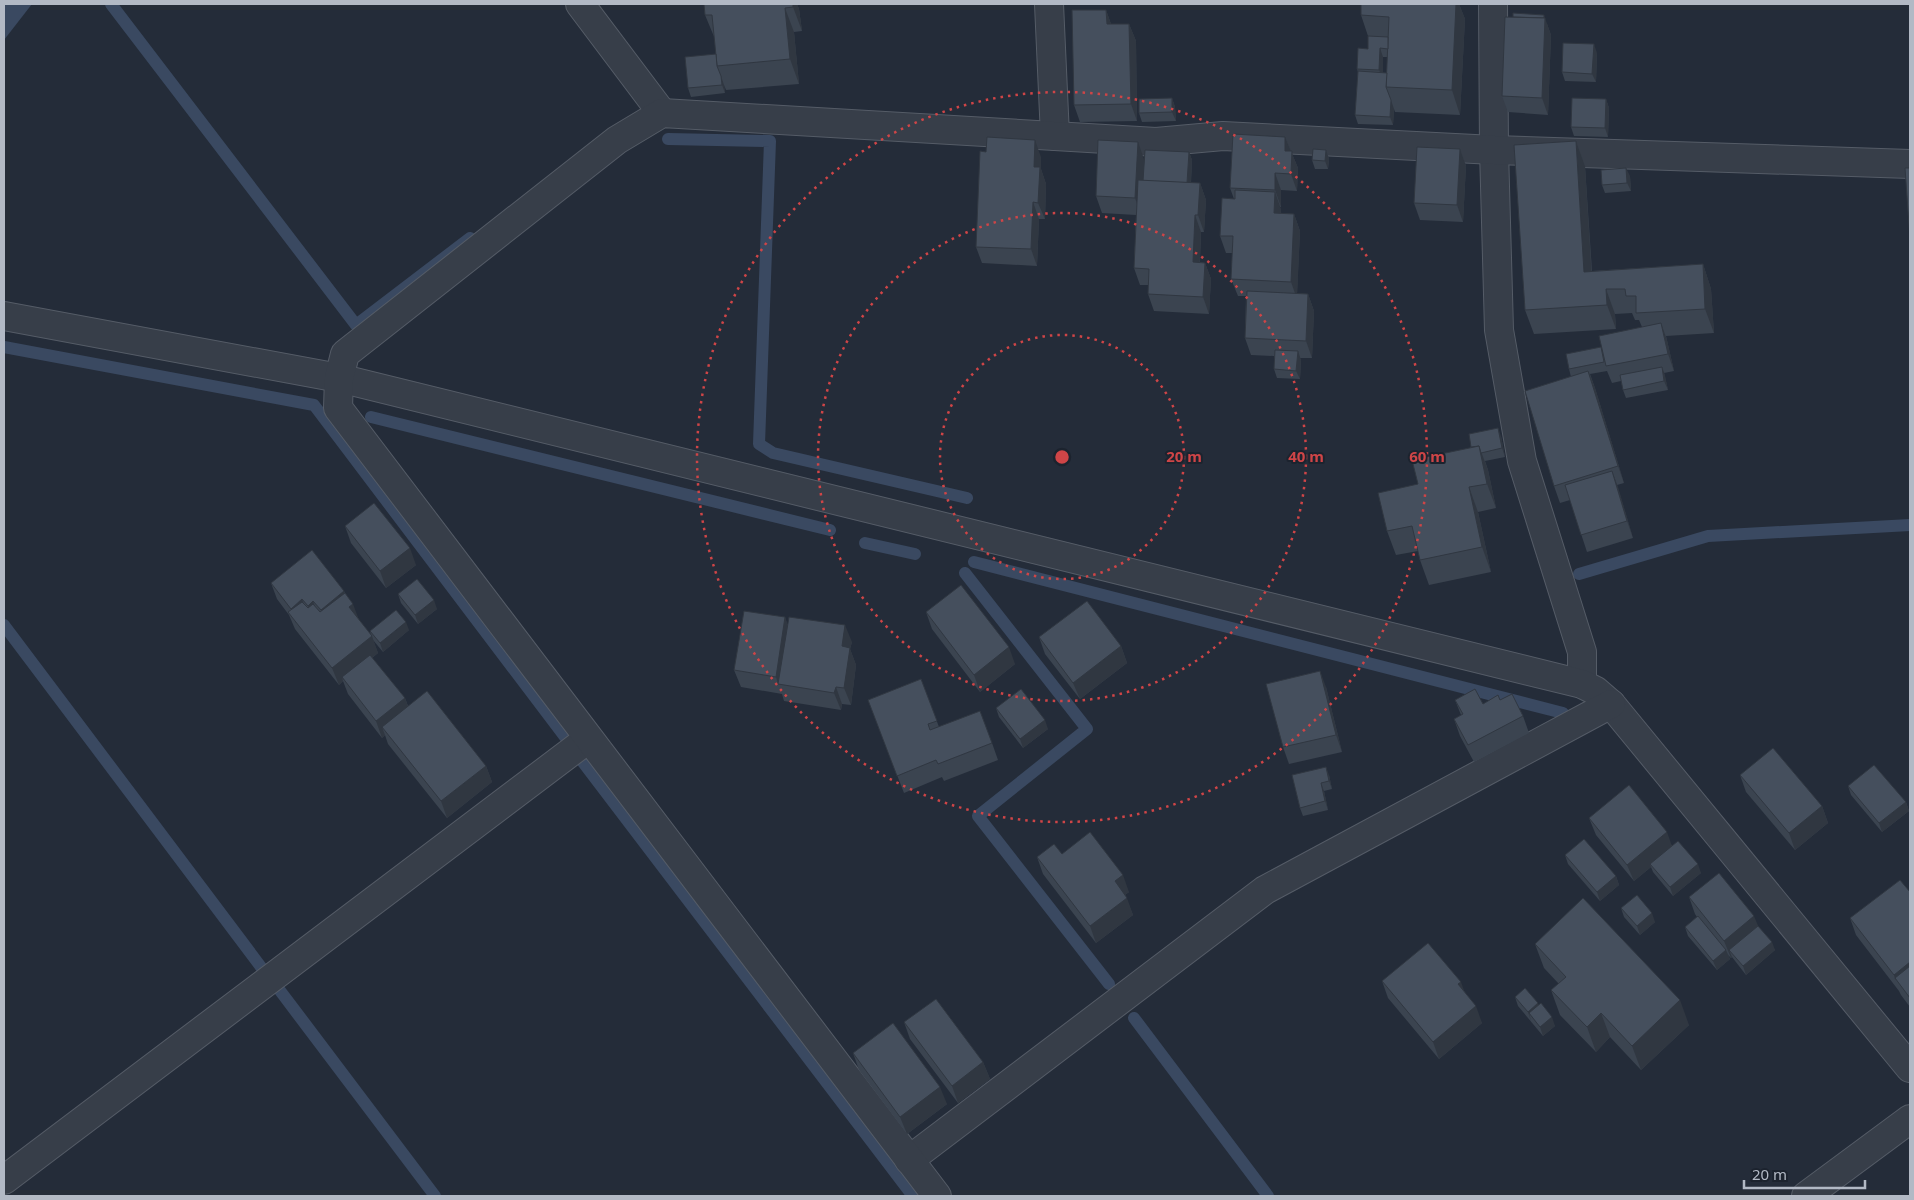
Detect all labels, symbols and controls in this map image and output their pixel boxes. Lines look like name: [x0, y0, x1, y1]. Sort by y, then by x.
text: 20 m: [1166, 446, 1202, 466]
text: 40 m: [1288, 446, 1324, 466]
text: 60 m: [1409, 446, 1445, 466]
centre of rings: [1053, 448, 1071, 466]
scale bar: [1744, 1158, 1865, 1190]
text: 20 m: [1752, 1164, 1787, 1184]

